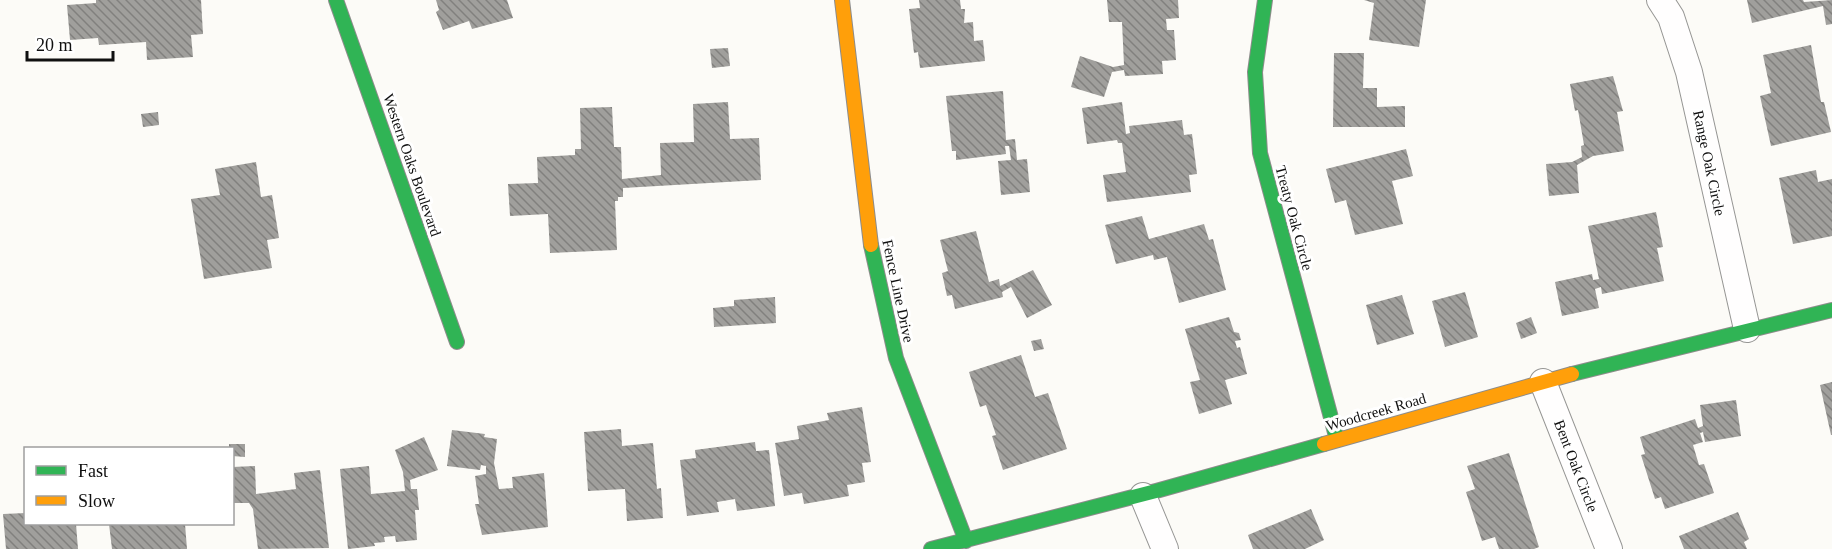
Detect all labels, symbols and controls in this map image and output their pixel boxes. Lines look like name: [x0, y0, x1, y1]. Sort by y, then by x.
scale bar: [27, 24, 112, 62]
text: 20 m: [36, 35, 73, 55]
street label: Western Oaks Boulevard: [380, 92, 444, 239]
street label: Range Oak Circle: [1690, 109, 1728, 218]
street label: Treaty Oak Circle: [1272, 164, 1316, 272]
street label: Fence Line Drive: [879, 238, 917, 344]
street label: Woodcreek Road: [1324, 390, 1428, 434]
street label: Bent Oak Circle: [1551, 418, 1601, 515]
legend: [24, 447, 234, 525]
text: Fast: [78, 461, 108, 481]
text: Slow: [78, 491, 115, 511]

